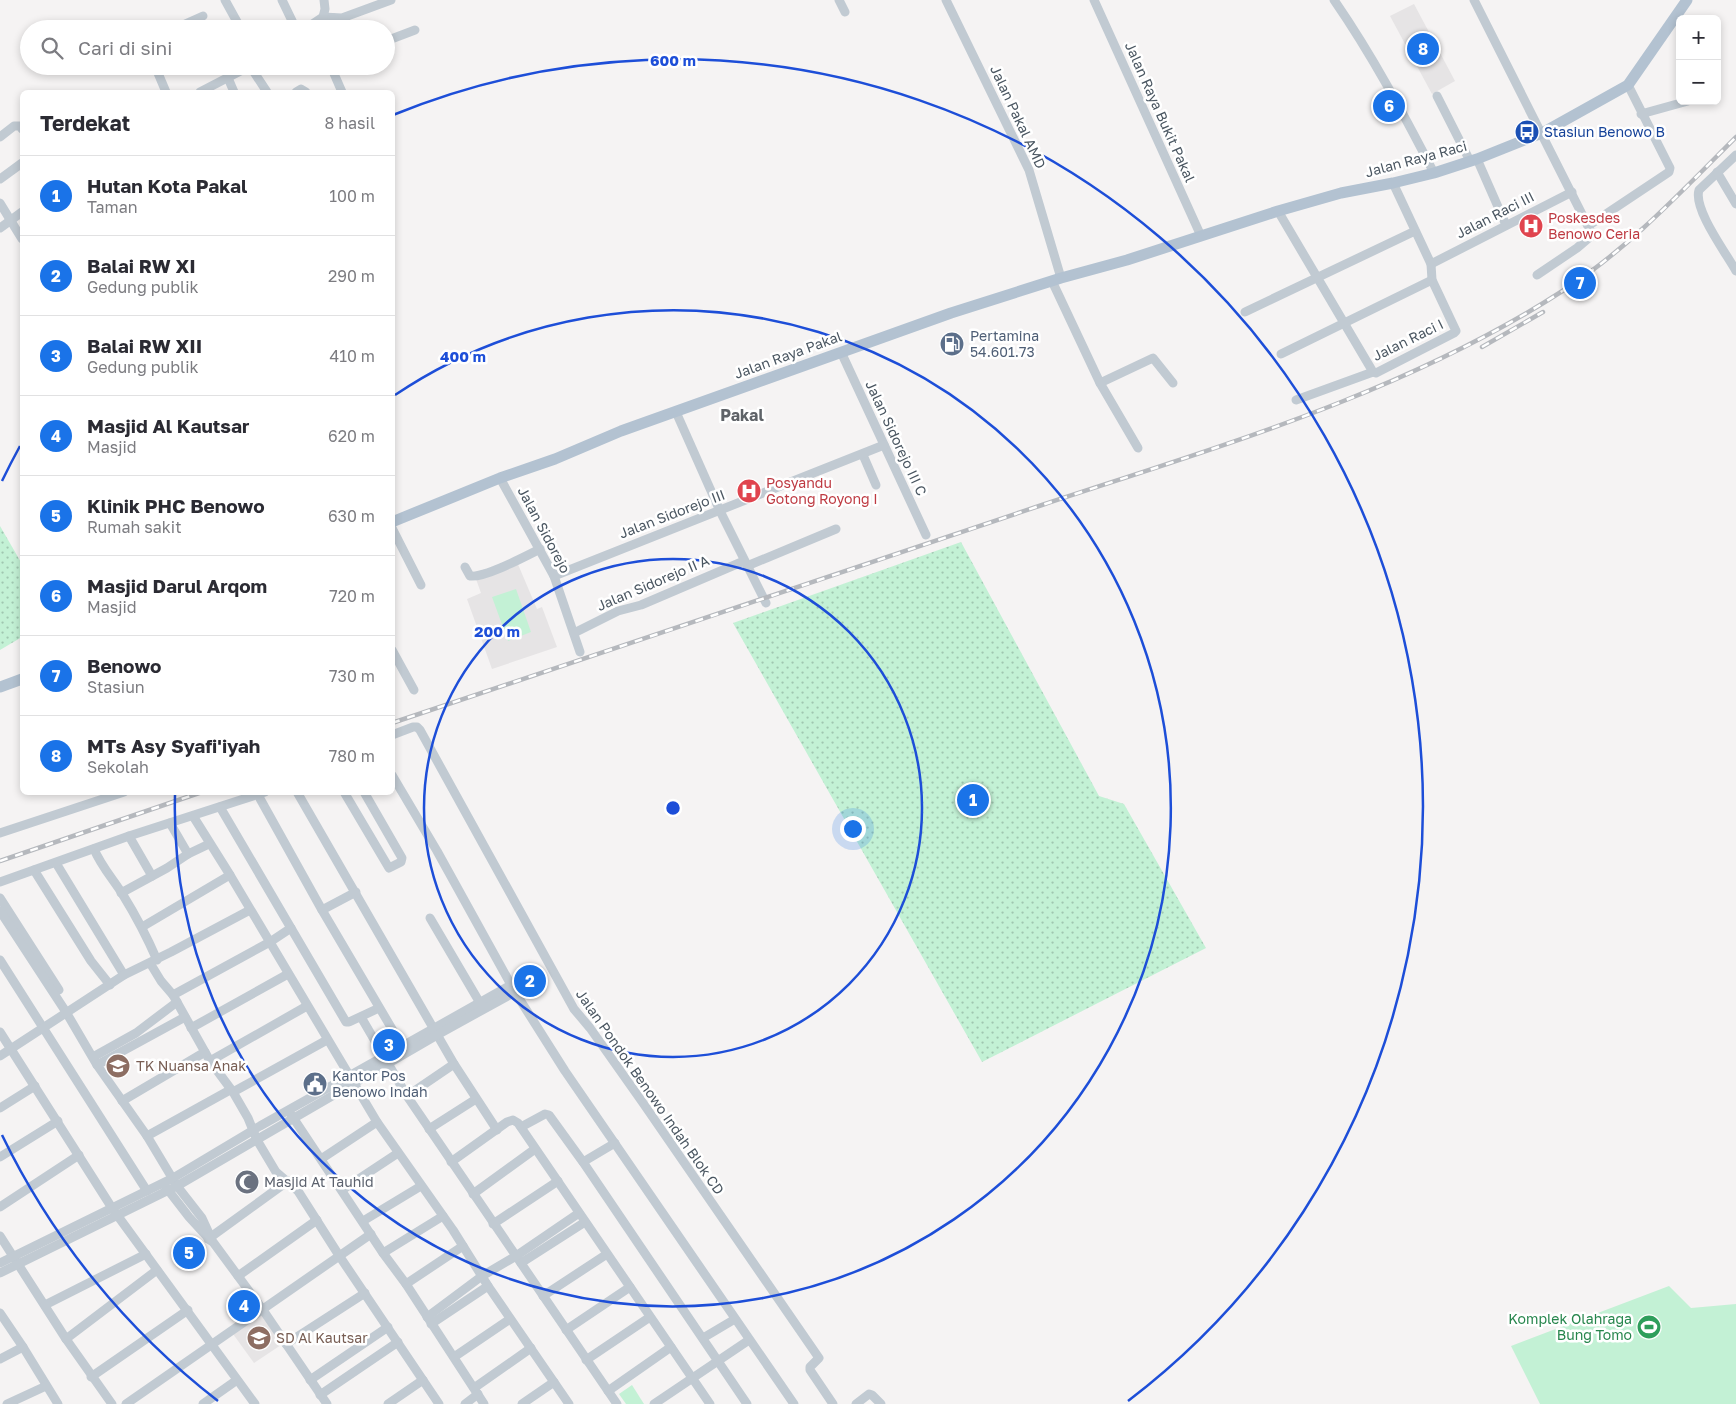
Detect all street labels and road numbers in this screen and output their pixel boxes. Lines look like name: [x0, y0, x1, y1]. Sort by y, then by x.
street label: Jalan Raya Bukit Pakal: [1122, 39, 1199, 185]
street label: Jalan Pakal AMD: [987, 62, 1050, 171]
street label: Jalan Raya Raci: [1363, 137, 1469, 180]
street label: Jalan Raci III: [1453, 188, 1537, 242]
street label: Jalan Raci I: [1370, 315, 1446, 364]
street label: Jalan Raya Pakal: [732, 327, 844, 382]
street label: Jalan Sidorejo III C: [862, 377, 931, 498]
street label: Jalan Sidorejo: [515, 484, 574, 576]
street label: Jalan Sidorejo III: [616, 485, 727, 542]
street label: Jalan Sidorejo II A: [594, 551, 712, 614]
street label: Jalan Pondok Benowo Indah Blok CD: [573, 986, 728, 1198]

